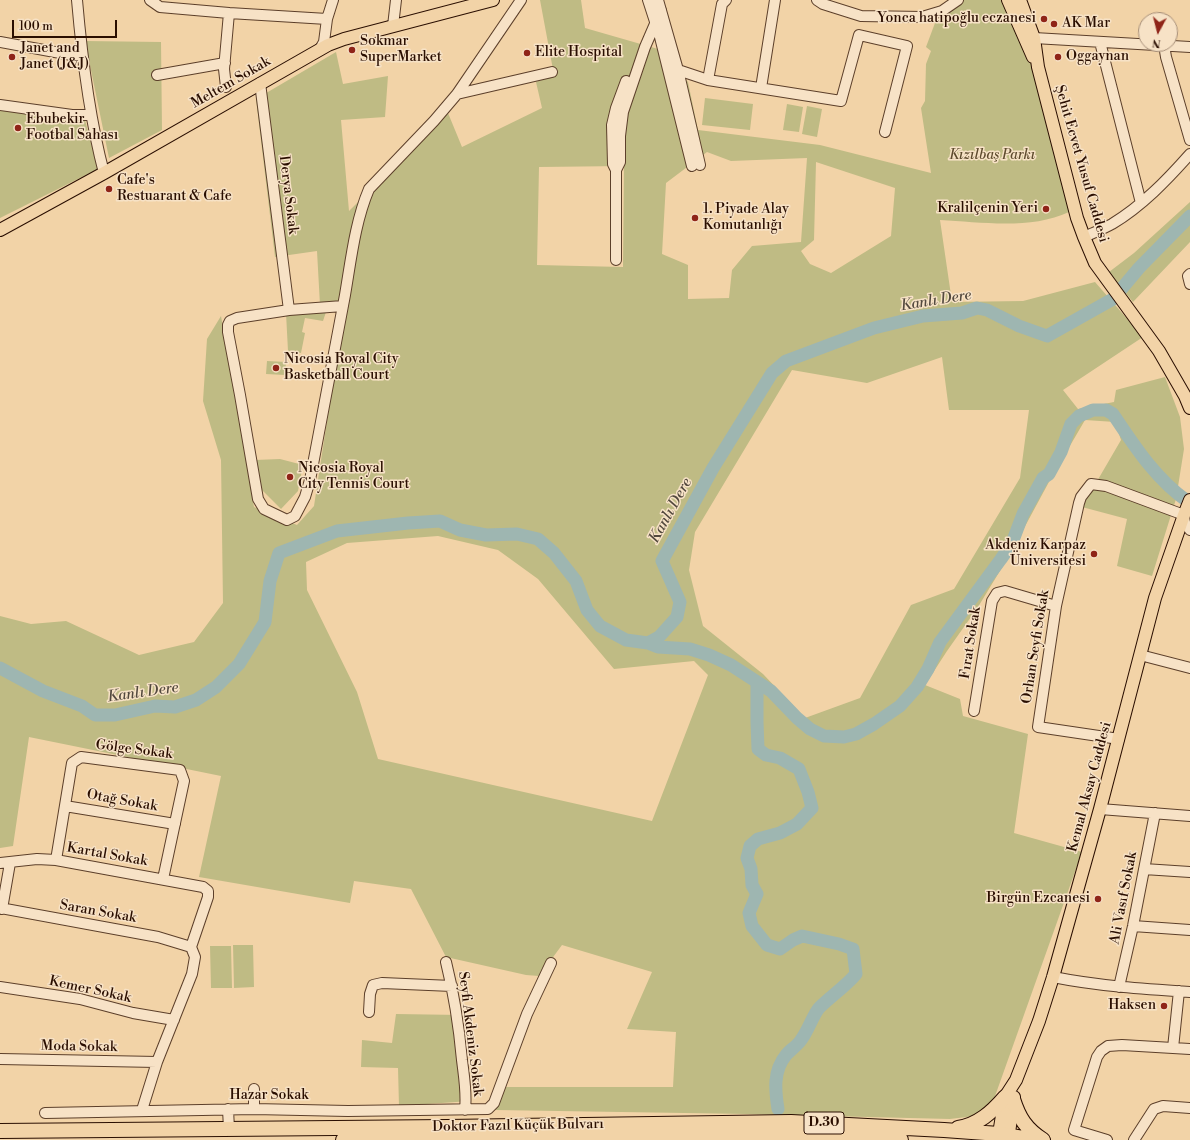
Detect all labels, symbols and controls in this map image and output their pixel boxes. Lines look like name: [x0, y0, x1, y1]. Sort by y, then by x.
place label: Yonca hatipoğlu eczanesi: [877, 11, 1036, 27]
scale bar: [14, 12, 119, 38]
north arrow: [1138, 12, 1178, 52]
marker: Yonca hatipoğlu eczanesi: [1039, 14, 1049, 24]
place label: AK Mar: [1062, 16, 1110, 32]
text: 100 m: [19, 19, 53, 34]
marker: AK Mar: [1049, 19, 1059, 29]
place label: Sokmar SuperMarket: [360, 34, 442, 66]
text: N: [1151, 35, 1162, 50]
place label: Janet and Janet (J&J): [20, 41, 89, 74]
marker: Sokmar SuperMarket: [347, 45, 357, 55]
place label: Elite Hospital: [535, 45, 622, 61]
marker: Elite Hospital: [522, 48, 532, 58]
place label: Oggaynan: [1066, 49, 1129, 65]
marker: Janet and Janet (J&J): [7, 52, 17, 62]
marker: Oggaynan: [1053, 52, 1063, 62]
street label: Meltem Sokak: [188, 54, 274, 112]
street label: Şehit Ecvet Yusuf Caddesi: [1050, 83, 1112, 245]
place label: Ebubekir Footbal Sahası: [26, 112, 118, 144]
marker: Ebubekir Footbal Sahası: [13, 123, 23, 133]
park label: Kızılbaş Parkı: [949, 148, 1035, 164]
street label: Derya Sokak: [275, 155, 301, 235]
place label: Cafe's Restuarant & Cafe: [117, 173, 232, 206]
marker: Cafe's Restuarant & Cafe: [104, 184, 114, 194]
place label: Kralilçenin Yeri: [937, 201, 1038, 217]
place label: 1. Piyade Alay Komutanlığı: [703, 202, 789, 234]
marker: Kralilçenin Yeri: [1041, 204, 1051, 214]
marker: 1. Piyade Alay Komutanlığı: [690, 213, 700, 223]
water label: Kanlı Dere: [899, 287, 973, 315]
place label: Nicosia Royal City Basketball Court: [284, 352, 399, 384]
marker: Nicosia Royal City Basketball Court: [271, 363, 281, 373]
place label: Nicosia Royal City Tennis Court: [298, 461, 410, 494]
marker: Nicosia Royal City Tennis Court: [285, 472, 295, 482]
water label: Kanlı Dere: [646, 475, 696, 547]
place label: Akdeniz Karpaz Üniversitesi: [985, 538, 1086, 570]
marker: Akdeniz Karpaz Üniversitesi: [1089, 549, 1099, 559]
street label: Orhan Seyfi Sokak: [1019, 589, 1053, 705]
street label: Fırat Sokak: [957, 606, 985, 680]
water label: Kanlı Dere: [106, 679, 180, 707]
street label: Kemal Aksay Caddesi: [1065, 720, 1115, 854]
street label: Gölge Sokak: [95, 737, 173, 763]
street label: Otağ Sokak: [85, 787, 159, 815]
street label: Kartal Sokak: [65, 840, 149, 870]
street label: Ali Vasıf Sokak: [1107, 850, 1141, 946]
place label: Birgün Ezcanesi: [986, 891, 1090, 907]
marker: Birgün Ezcanesi: [1093, 894, 1103, 904]
street label: Saran Sokak: [58, 897, 138, 927]
street label: Seyfi Akdeniz Sokak: [454, 971, 486, 1097]
street label: Kemer Sokak: [47, 973, 133, 1007]
place label: Haksen: [1108, 998, 1156, 1014]
marker: Haksen: [1159, 1001, 1169, 1011]
street label: Moda Sokak: [41, 1038, 117, 1056]
street label: Hazar Sokak: [229, 1088, 309, 1104]
road number: D.30: [804, 1112, 844, 1134]
street label: Doktor Fazıl Küçük Bulvarı: [432, 1116, 604, 1136]

